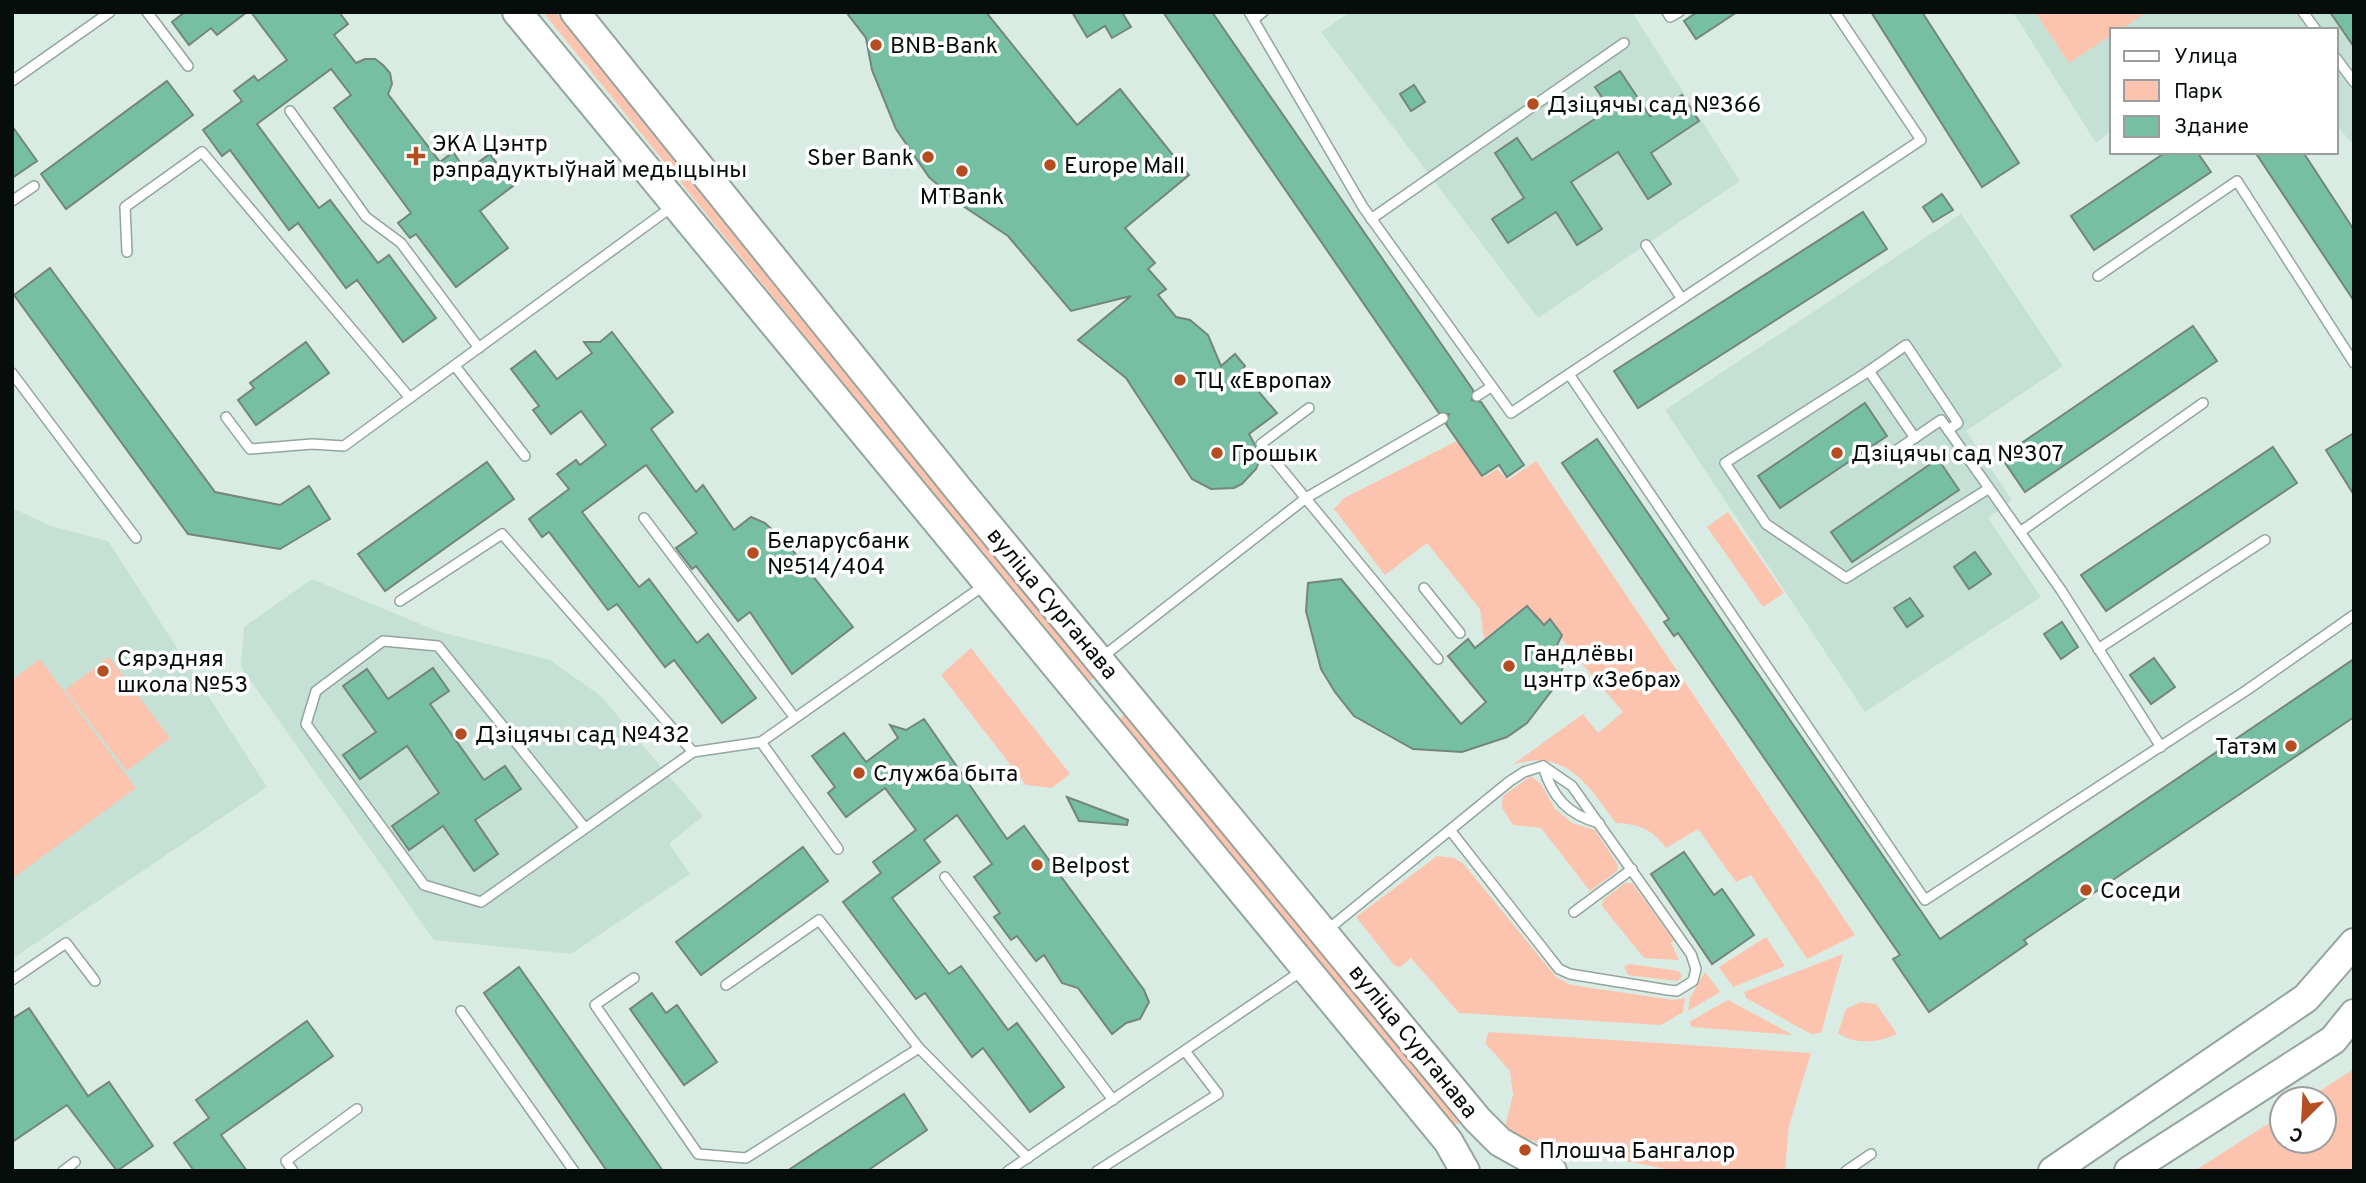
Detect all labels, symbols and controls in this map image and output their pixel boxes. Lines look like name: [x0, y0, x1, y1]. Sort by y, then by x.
legend: [2110, 28, 2338, 154]
place label: BNB-Bank: [890, 33, 998, 62]
marker: BNB-Bank: [868, 37, 884, 53]
text: Улица: [2174, 44, 2238, 71]
text: Парк: [2174, 79, 2223, 106]
place label: Дзіцячы сад №366: [1547, 92, 1761, 121]
marker: Дзіцячы сад №366: [1525, 96, 1541, 112]
text: Здание: [2174, 114, 2249, 141]
place label: ЭКА Цэнтр рэпрадуктыўнай медыцыны: [432, 131, 747, 186]
place label: Sber Bank: [807, 145, 914, 174]
marker: ЭКА Цэнтр рэпрадуктыўнай медыцыны: [406, 146, 426, 166]
marker: Sber Bank: [920, 149, 936, 165]
place label: Europe Mall: [1064, 153, 1185, 182]
marker: Europe Mall: [1042, 157, 1058, 173]
marker: MTBank: [954, 163, 970, 179]
place label: MTBank: [920, 184, 1004, 213]
place label: ТЦ «Европа»: [1194, 368, 1332, 397]
marker: ТЦ «Европа»: [1172, 372, 1188, 388]
place label: Грошык: [1231, 441, 1318, 470]
place label: Дзіцячы сад №307: [1851, 441, 2064, 470]
marker: Грошык: [1209, 445, 1225, 461]
marker: Дзіцячы сад №307: [1829, 445, 1845, 461]
street label: вуліца Сурганава: [979, 523, 1123, 687]
place label: Беларусбанк №514/404: [767, 528, 910, 583]
marker: Беларусбанк №514/404: [745, 545, 761, 561]
place label: Гандлёвы цэнтр «Зебра»: [1523, 641, 1681, 696]
place label: Сярэдняя школа №53: [117, 646, 248, 701]
marker: Гандлёвы цэнтр «Зебра»: [1501, 658, 1517, 674]
marker: Сярэдняя школа №53: [95, 663, 111, 679]
place label: Дзіцячы сад №432: [475, 722, 690, 751]
marker: Дзіцячы сад №432: [453, 726, 469, 742]
place label: Татэм: [2215, 734, 2277, 763]
marker: Татэм: [2283, 738, 2299, 754]
place label: Служба быта: [873, 761, 1018, 790]
marker: Служба быта: [851, 765, 867, 781]
place label: Belpost: [1051, 853, 1130, 882]
marker: Belpost: [1029, 857, 1045, 873]
place label: Соседи: [2100, 878, 2181, 907]
marker: Соседи: [2078, 882, 2094, 898]
street label: вуліца Сурганава: [1341, 960, 1483, 1125]
north arrow: [2268, 1085, 2338, 1155]
text: С: [2286, 1120, 2307, 1147]
place label: Плошча Бангалор: [1539, 1138, 1735, 1167]
marker: Плошча Бангалор: [1517, 1142, 1533, 1158]

